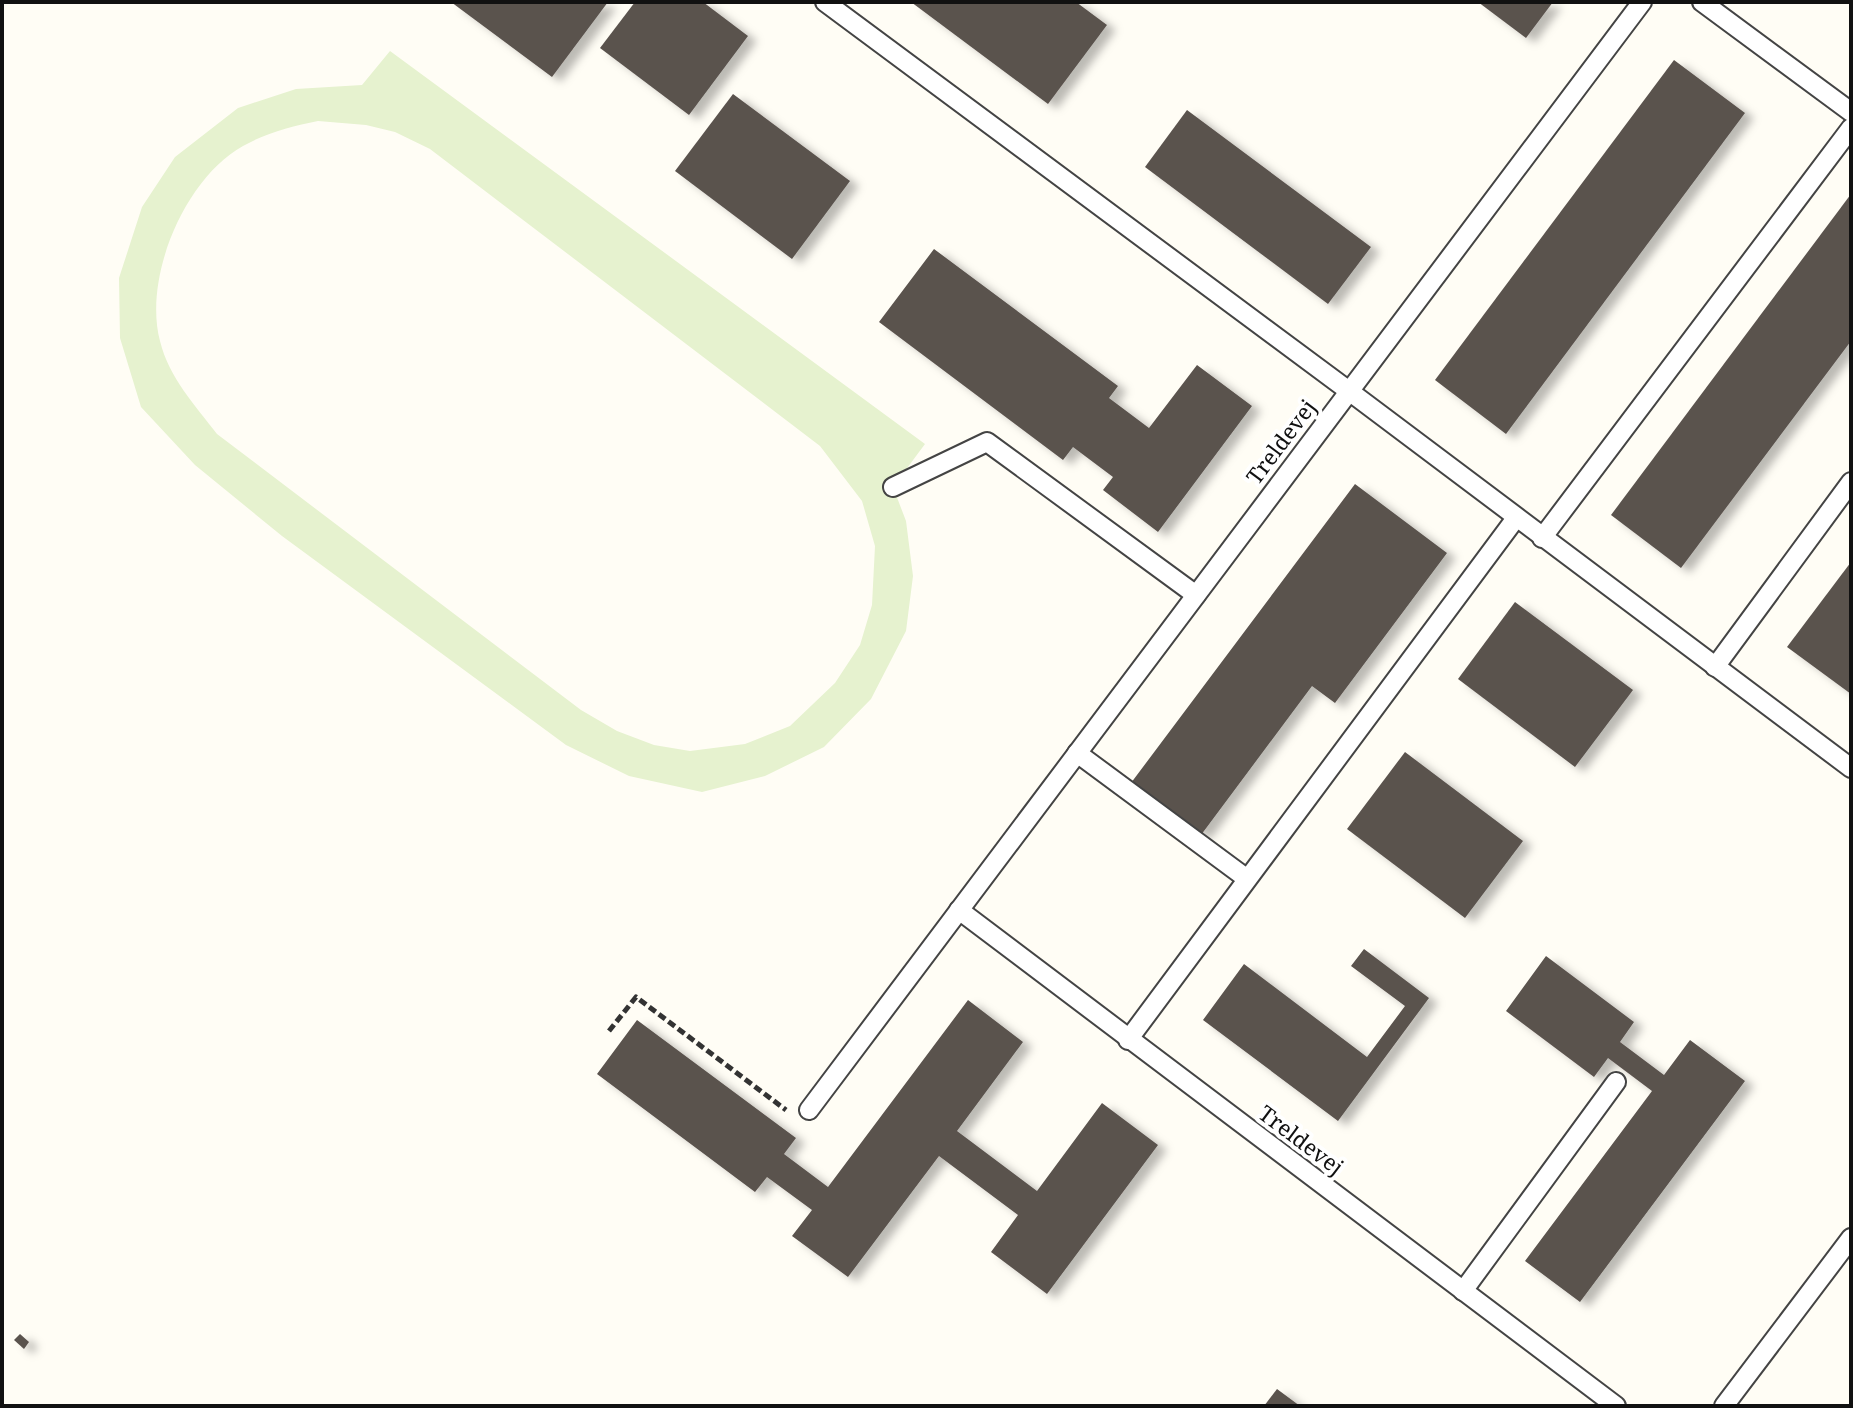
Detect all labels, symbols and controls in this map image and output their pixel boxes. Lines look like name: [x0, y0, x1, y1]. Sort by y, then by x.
street label: Treldevej: [1238, 393, 1322, 490]
street label: Treldevej: [1253, 1097, 1350, 1181]

